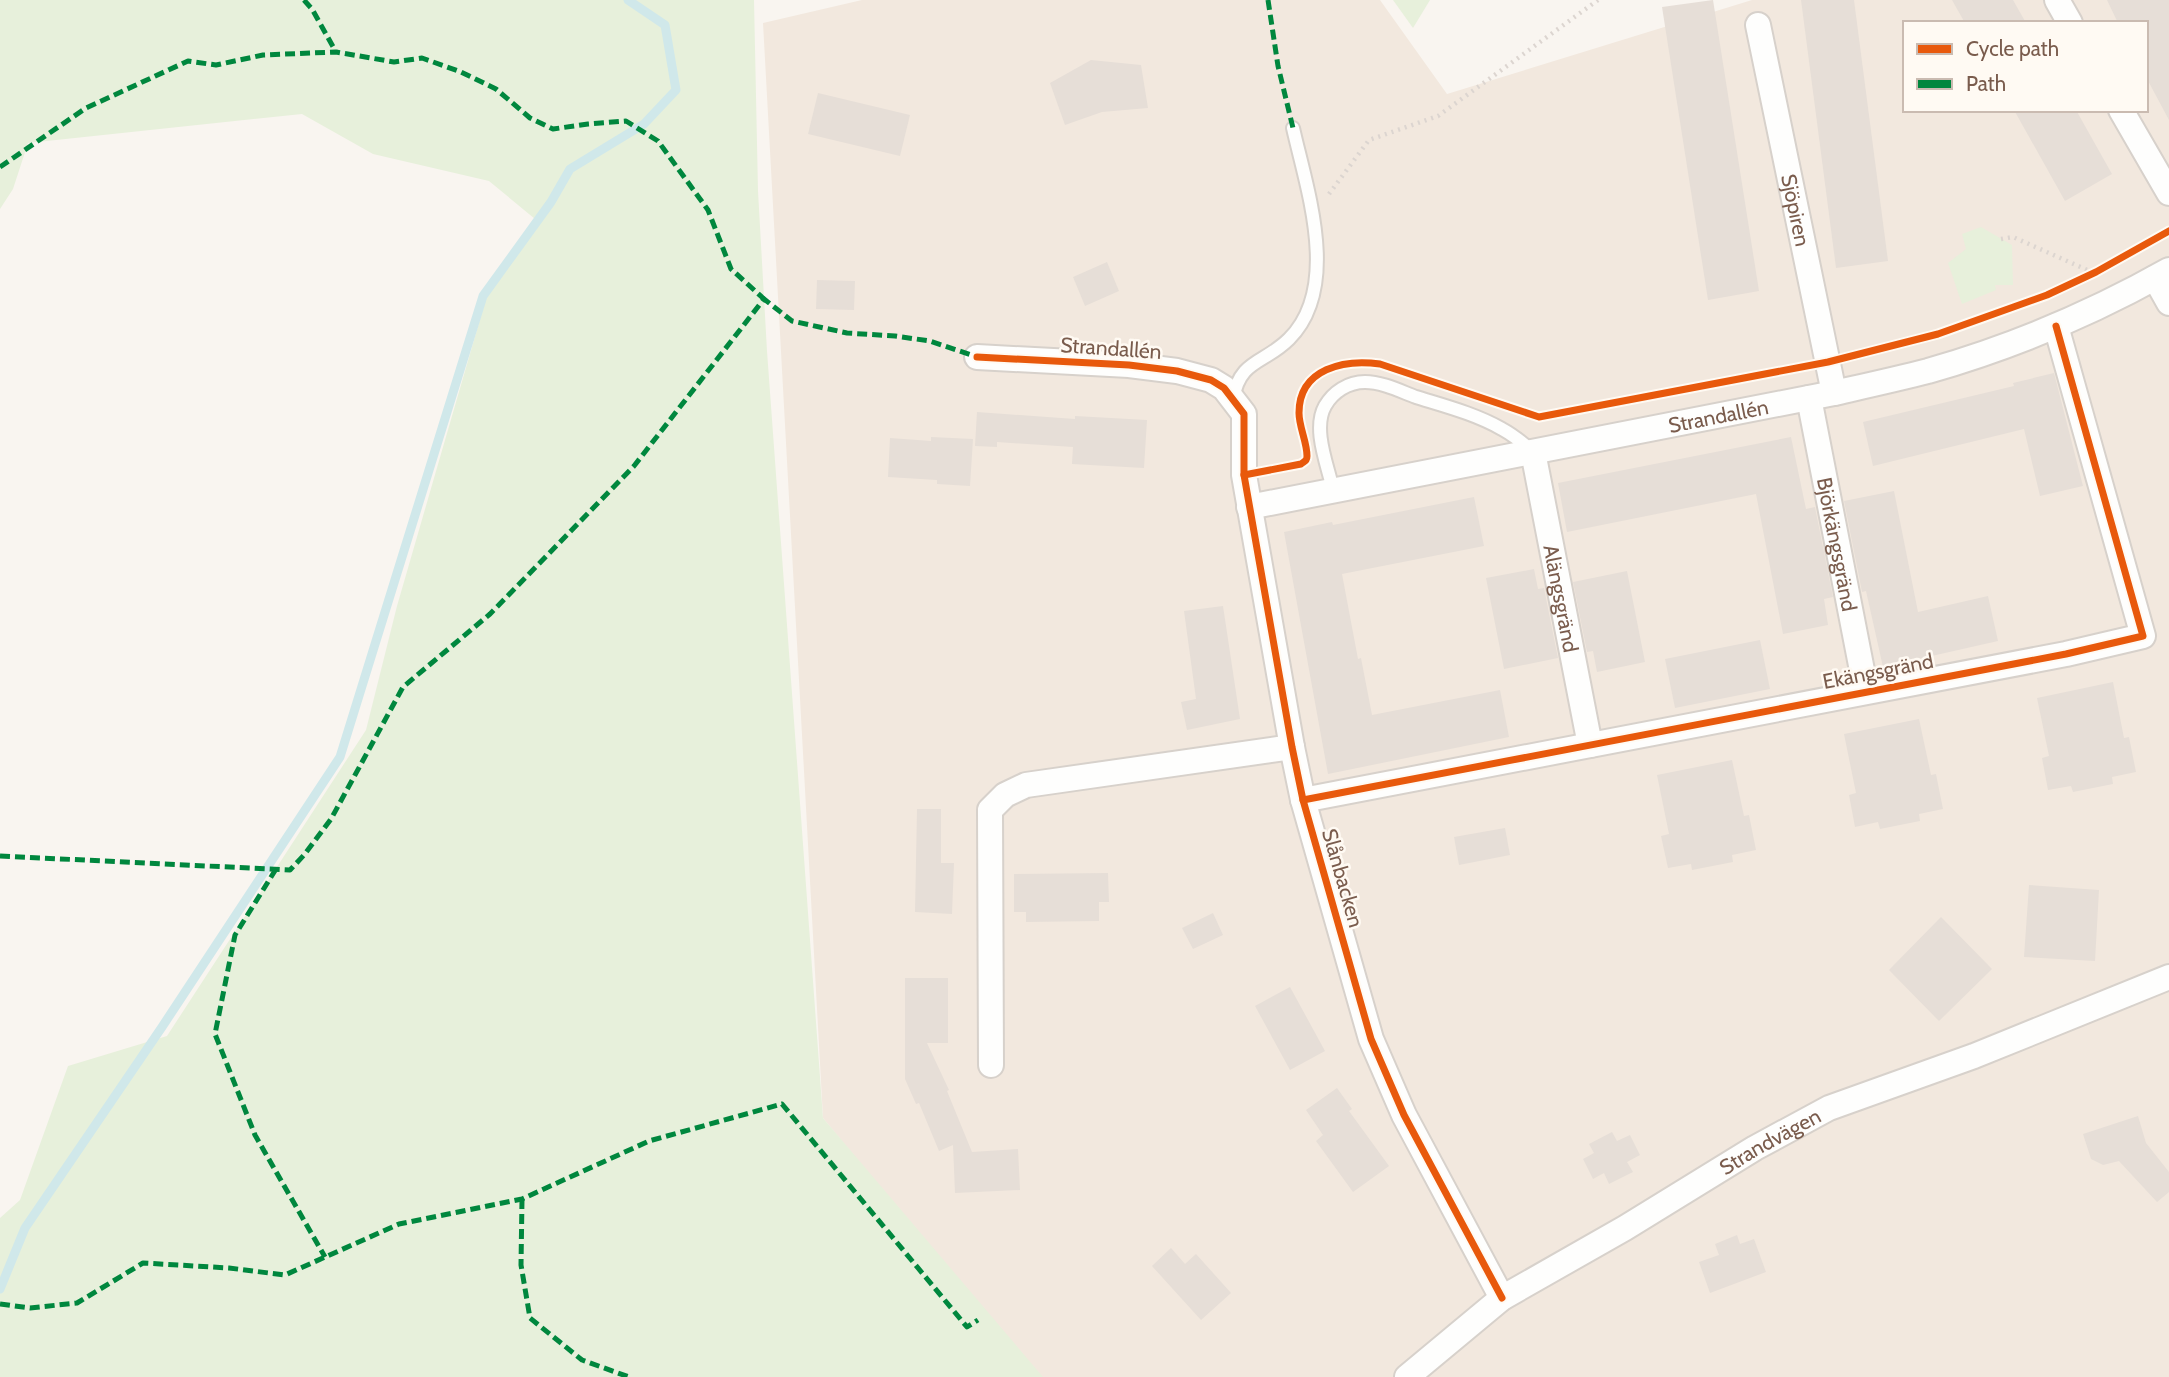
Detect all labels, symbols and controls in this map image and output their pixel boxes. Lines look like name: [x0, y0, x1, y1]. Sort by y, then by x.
legend: [1903, 21, 2148, 112]
text: Cycle path: [1966, 36, 2059, 61]
text: Path: [1966, 71, 2006, 96]
street label: Sjöpiren: [1777, 172, 1816, 248]
street label: Strandallén: [1060, 332, 1162, 364]
street label: Strandallén: [1666, 394, 1770, 438]
street label: Björkängsgränd: [1812, 475, 1863, 613]
street label: Alängsgränd: [1539, 542, 1584, 654]
street label: Ekängsgränd: [1820, 648, 1936, 694]
street label: Slånbacken: [1317, 826, 1369, 930]
street label: Strandvägen: [1714, 1103, 1825, 1180]

